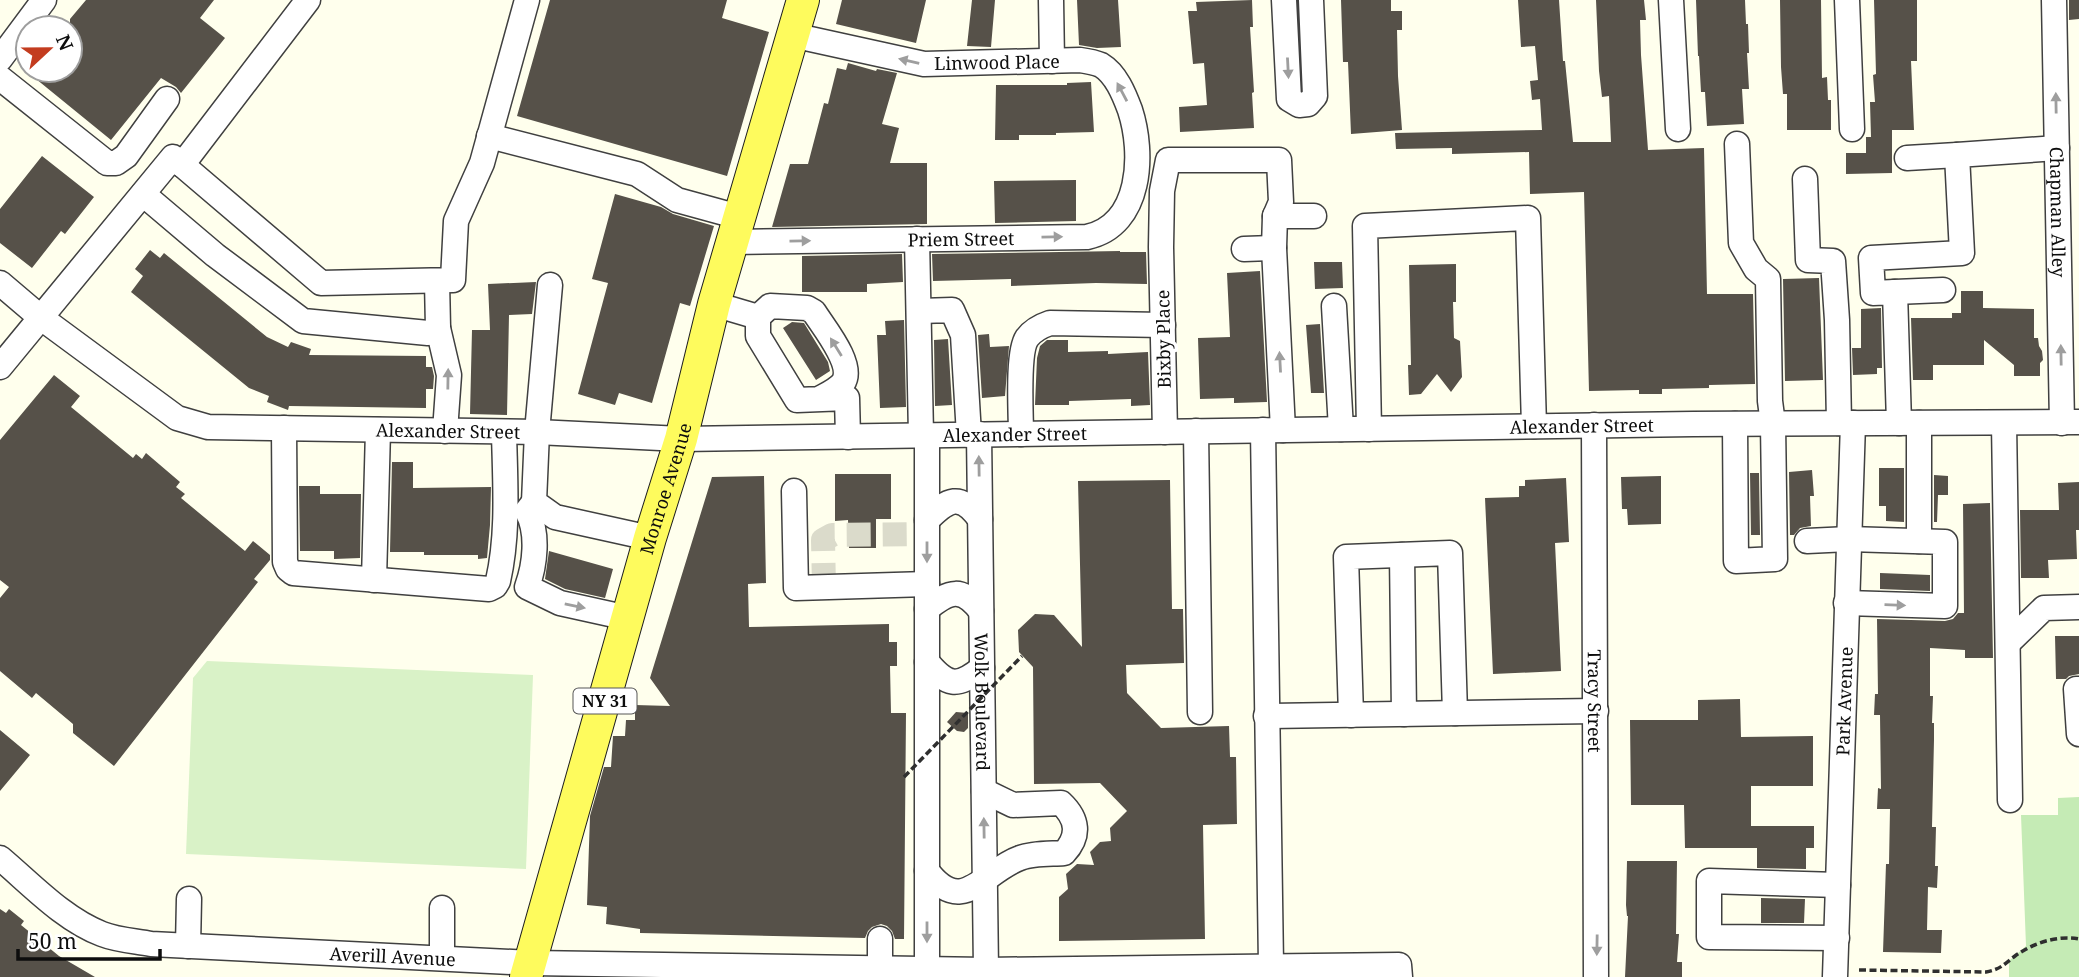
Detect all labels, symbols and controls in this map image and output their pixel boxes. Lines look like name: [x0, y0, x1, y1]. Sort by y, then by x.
north arrow: [14, 14, 84, 84]
text: N: [50, 31, 80, 54]
street label: Linwood Place: [934, 49, 1060, 75]
one-way arrow: [898, 55, 920, 66]
one-way arrow: [1282, 57, 1293, 79]
one-way arrow: [1116, 82, 1127, 102]
one-way arrow: [2050, 92, 2062, 114]
street label: Chapman Alley: [2045, 146, 2071, 278]
street label: Priem Street: [907, 226, 1015, 252]
one-way arrow: [1041, 231, 1063, 243]
one-way arrow: [789, 235, 811, 247]
street label: Bixby Place: [1150, 290, 1176, 388]
one-way arrow: [829, 337, 842, 356]
one-way arrow: [2055, 343, 2067, 365]
one-way arrow: [1274, 350, 1285, 372]
one-way arrow: [442, 368, 453, 390]
street label: Alexander Street: [1509, 413, 1654, 439]
street label: Alexander Street: [376, 418, 520, 444]
street label: Monroe Avenue: [634, 420, 697, 557]
street label: Alexander Street: [942, 421, 1087, 447]
one-way arrow: [973, 455, 985, 477]
one-way arrow: [921, 542, 933, 564]
one-way arrow: [1885, 599, 1907, 610]
one-way arrow: [564, 601, 586, 612]
street label: Wolk Boulevard: [970, 633, 995, 771]
street label: Park Avenue: [1830, 646, 1858, 756]
street label: Tracy Street: [1583, 649, 1607, 753]
road number: NY 31: [574, 688, 636, 714]
one-way arrow: [978, 817, 990, 839]
scale bar: [18, 918, 159, 962]
one-way arrow: [921, 922, 933, 944]
text: 50 m: [28, 927, 77, 955]
one-way arrow: [1591, 934, 1603, 956]
street label: Averill Avenue: [329, 941, 456, 971]

